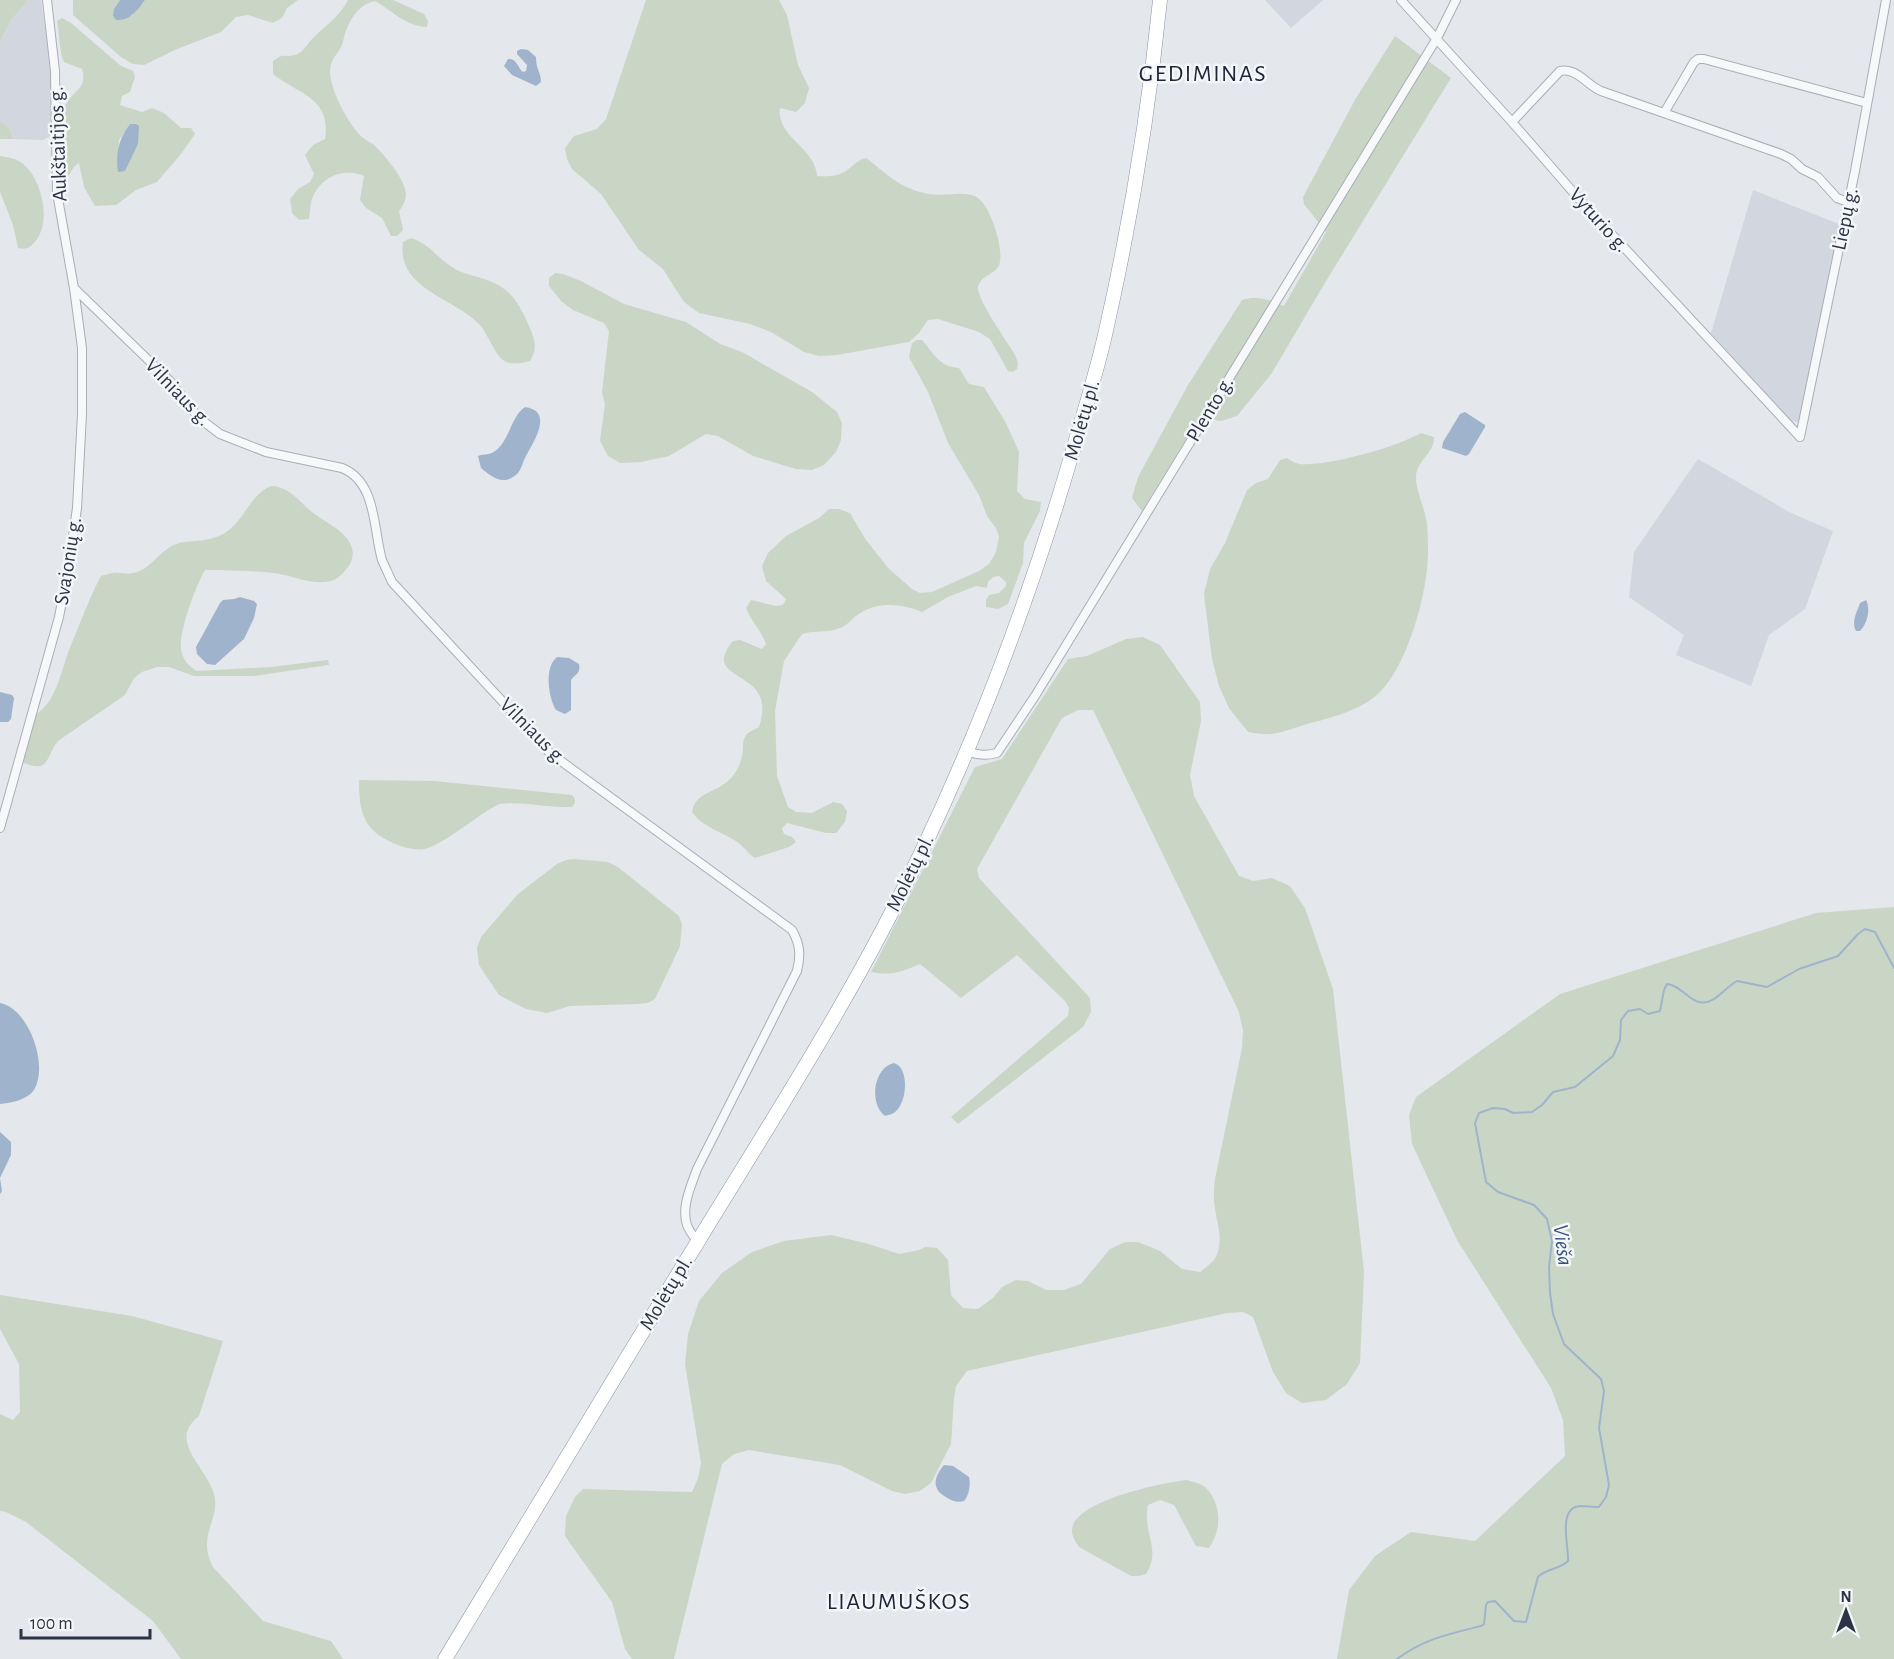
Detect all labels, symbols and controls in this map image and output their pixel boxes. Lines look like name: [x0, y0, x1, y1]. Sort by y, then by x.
district label: GEDIMINAS: [1139, 62, 1267, 86]
street label: Aukštaitijos g.: [45, 86, 71, 202]
street label: Vyturio g.: [1565, 184, 1633, 256]
street label: Liepų g.: [1828, 186, 1862, 252]
street label: Vilniaus g.: [141, 354, 215, 430]
street label: Plento g.: [1182, 373, 1238, 445]
street label: Molėtų pl.: [1060, 377, 1104, 463]
street label: Svajonių g.: [51, 516, 85, 606]
street label: Vilniaus g.: [496, 694, 570, 768]
street label: Molėtų pl.: [882, 831, 938, 915]
water label: Vieša: [1550, 1223, 1576, 1267]
street label: Molėtų pl.: [636, 1252, 696, 1334]
north arrow: [1816, 1581, 1876, 1641]
district label: LIAUMUŠKOS: [827, 1589, 971, 1614]
text: N: [1840, 1589, 1852, 1605]
scale bar: [21, 1602, 150, 1640]
text: 100 m: [30, 1615, 73, 1633]

